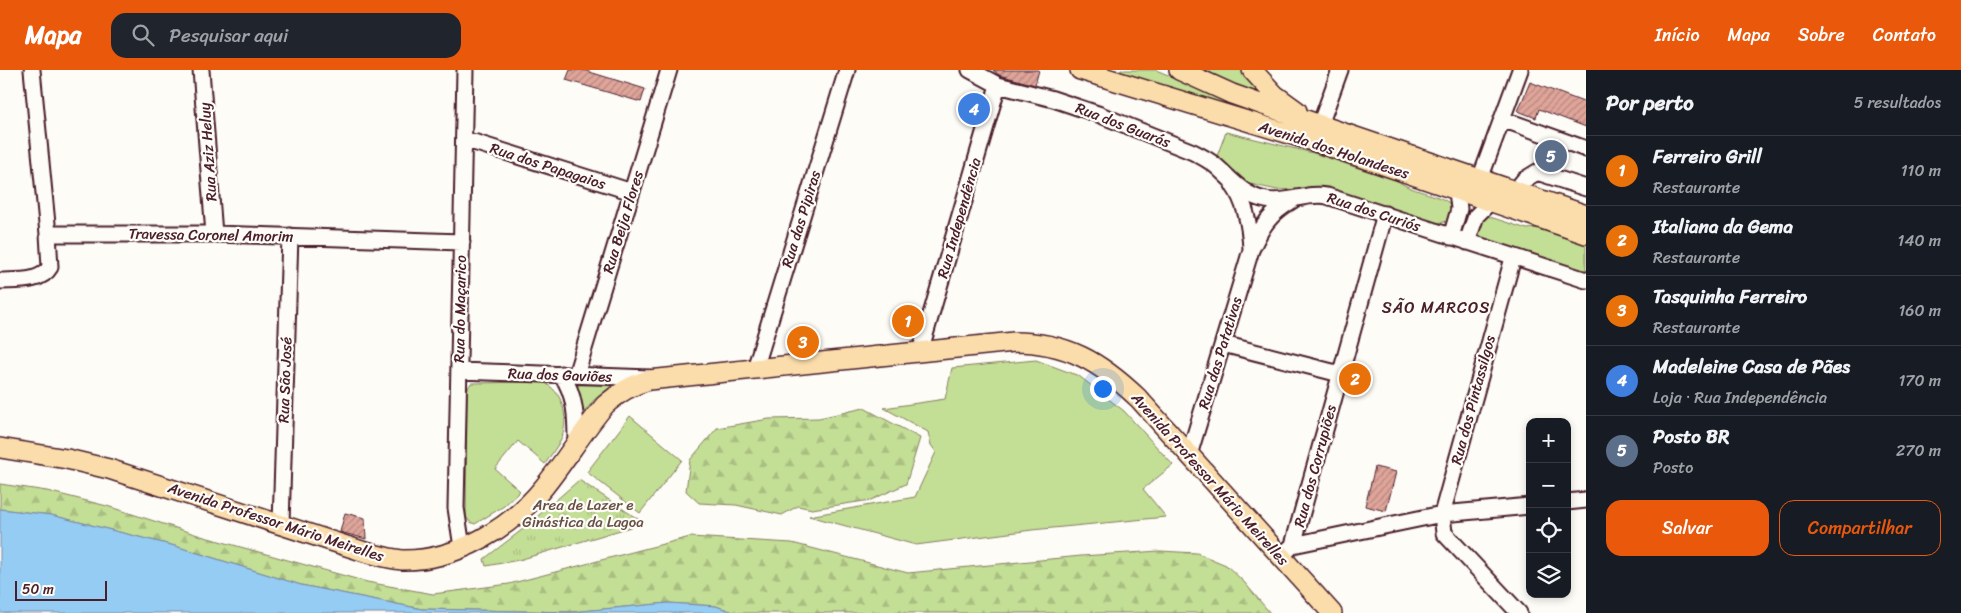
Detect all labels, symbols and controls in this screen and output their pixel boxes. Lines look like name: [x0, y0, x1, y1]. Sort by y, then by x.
search box: [111, 13, 461, 58]
text: Mapa: [25, 14, 81, 56]
text: Pesquisar aqui: [169, 19, 288, 52]
text: Início: [1655, 19, 1700, 51]
text: Mapa: [1728, 19, 1770, 51]
text: Sobre: [1798, 19, 1845, 51]
text: Contato: [1873, 19, 1936, 51]
icon: search: [129, 21, 157, 49]
text: Por perto: [1606, 84, 1694, 122]
text: 5 resultados: [1854, 88, 1941, 117]
pin: 4: [958, 90, 990, 128]
street label: Rua dos Guarás: [1072, 95, 1175, 155]
street label: Rua Aziz Heluy: [192, 101, 224, 202]
street label: Avenida dos Holandeses: [1254, 113, 1413, 187]
street label: Rua dos Papagaios: [487, 135, 609, 197]
pin: 5: [1535, 137, 1567, 175]
text: Ferreiro Grill: [1653, 140, 1762, 173]
street label: Rua Independência: [929, 154, 989, 281]
text: 1: [1619, 156, 1625, 185]
text: 110 m: [1901, 156, 1941, 185]
street label: Rua Beija Flores: [595, 167, 651, 277]
street label: Rua das Pipiras: [774, 167, 828, 271]
text: Restaurante: [1653, 173, 1740, 202]
street label: Rua dos Curiós: [1324, 185, 1424, 239]
text: Italiana da Gema: [1653, 210, 1793, 243]
street label: Travessa Coronel Amorim: [128, 221, 294, 249]
text: 2: [1617, 226, 1627, 255]
text: 140 m: [1898, 226, 1941, 255]
text: Restaurante: [1653, 243, 1740, 272]
street label: Rua do Maçarico: [446, 254, 474, 363]
text: Tasquinha Ferreiro: [1653, 280, 1807, 313]
street label: Rua das Patativas: [1191, 293, 1250, 412]
district label: SÃO MARCOS: [1382, 293, 1490, 322]
text: 3: [1618, 296, 1626, 325]
text: 160 m: [1898, 296, 1941, 325]
pin: 1: [892, 302, 924, 340]
text: Restaurante: [1653, 313, 1740, 342]
pin: 3: [787, 323, 819, 361]
street label: Rua dos Pintassilgos: [1443, 332, 1503, 468]
street label: Rua São José: [271, 336, 300, 423]
text: Madeleine Casa de Pães: [1653, 350, 1850, 383]
street label: Rua dos Gaviões: [507, 360, 613, 390]
pin: 2: [1339, 360, 1371, 398]
text: 4: [1617, 366, 1627, 395]
text: 170 m: [1898, 366, 1941, 395]
your location: [1090, 376, 1116, 402]
text: Loja · Rua Independência: [1653, 383, 1827, 412]
street label: Avenida Professor Mário Meirelles: [1124, 386, 1295, 572]
street label: Rua dos Corrupiões: [1286, 401, 1344, 530]
map controls: [1526, 418, 1571, 598]
button: +: [1526, 418, 1571, 463]
text: Posto BR: [1653, 420, 1729, 453]
text: 5: [1617, 436, 1627, 465]
text: 270 m: [1896, 436, 1941, 465]
text: Posto: [1653, 453, 1693, 482]
button: −: [1526, 463, 1571, 508]
street label: Avenida Professor Mário Meirelles: [164, 474, 388, 569]
park label: Area de Lazer e Ginástica da Lagoa: [522, 492, 644, 535]
button: Salvar: [1606, 500, 1769, 556]
button: Compartilhar: [1779, 500, 1941, 556]
button: locate: [1526, 508, 1571, 553]
button: layers: [1526, 553, 1571, 598]
text: 50 m: [22, 577, 54, 602]
scale bar: [15, 578, 108, 601]

